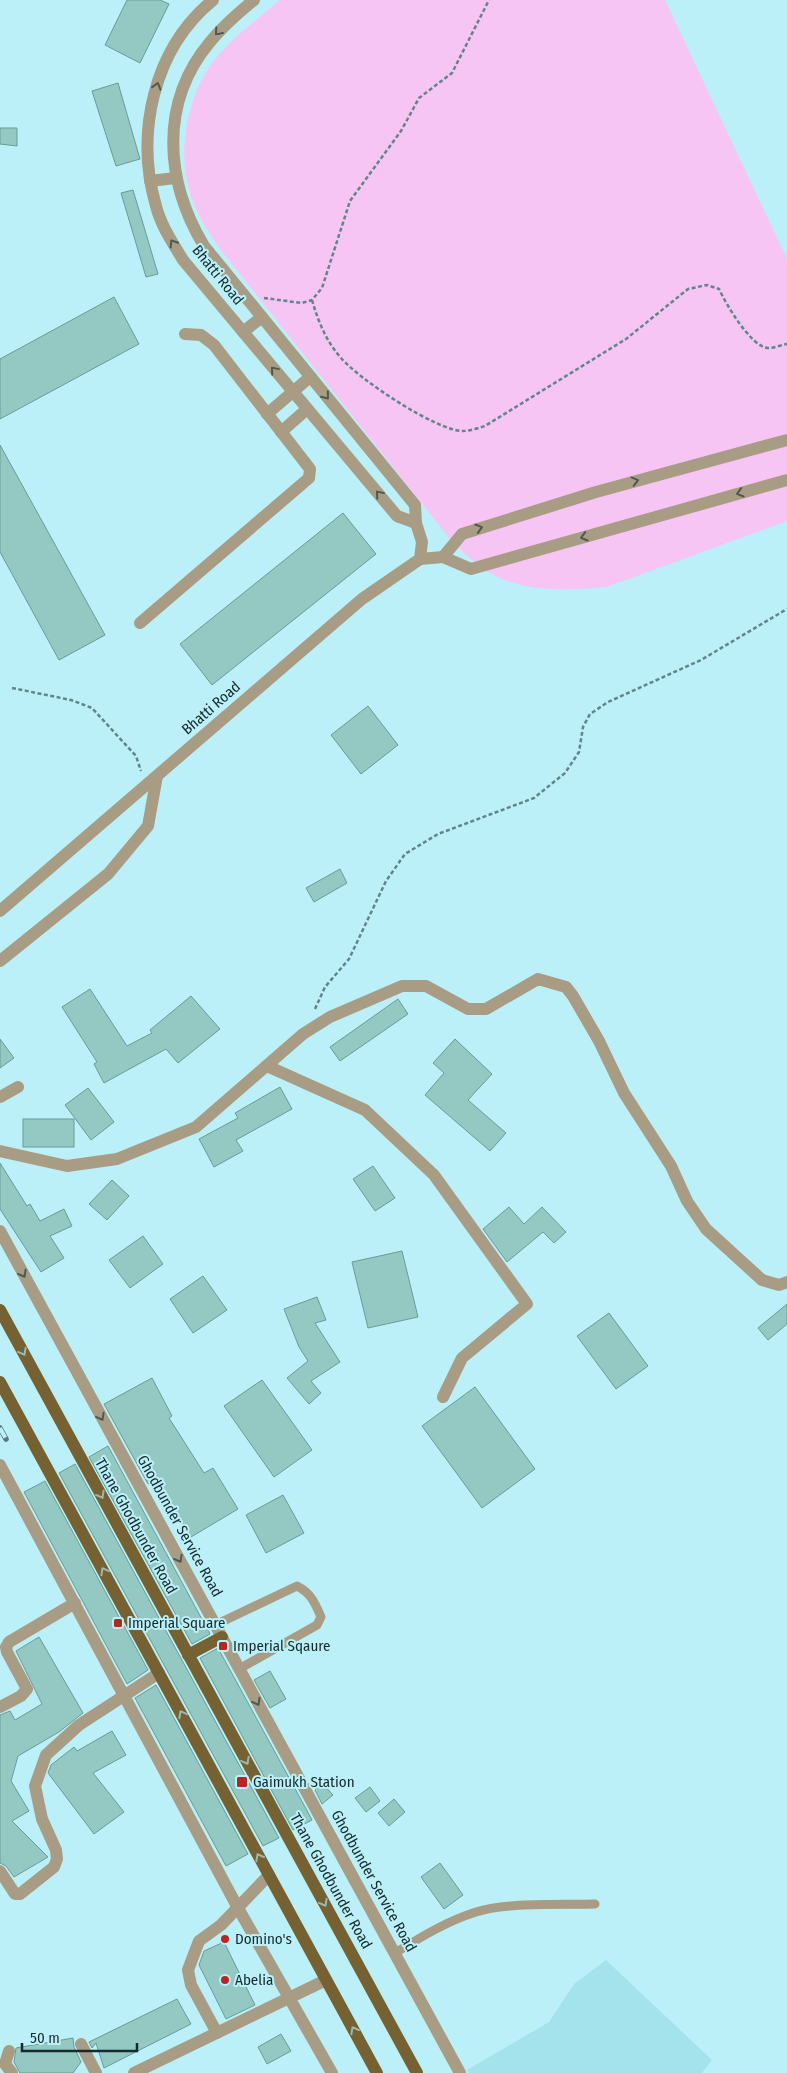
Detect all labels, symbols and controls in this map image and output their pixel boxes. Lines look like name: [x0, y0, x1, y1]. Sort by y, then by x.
one-way arrow: [215, 27, 224, 36]
one-way arrow: [151, 83, 161, 91]
one-way arrow: [169, 239, 179, 248]
street label: Bhatti Road: [188, 241, 248, 309]
one-way arrow: [271, 366, 280, 375]
one-way arrow: [320, 391, 329, 400]
one-way arrow: [630, 477, 638, 487]
one-way arrow: [736, 488, 745, 498]
one-way arrow: [376, 491, 384, 500]
one-way arrow: [475, 524, 483, 534]
one-way arrow: [580, 532, 588, 542]
street label: Bhatti Road: [178, 678, 244, 738]
one-way arrow: [17, 1269, 27, 1278]
one-way arrow: [17, 1347, 27, 1356]
one-way arrow: [95, 1411, 105, 1420]
street label: Ghodbunder Service Road: [134, 1452, 226, 1600]
street label: Thane Ghodbunder Road: [91, 1455, 181, 1597]
one-way arrow: [95, 1490, 105, 1499]
one-way arrow: [173, 1554, 183, 1563]
one-way arrow: [100, 1568, 110, 1577]
place label: Imperial Square: [128, 1614, 225, 1632]
marker: Imperial Square: [112, 1617, 124, 1629]
place label: Imperial Sqaure: [233, 1637, 330, 1655]
marker: Imperial Sqaure: [217, 1640, 229, 1652]
one-way arrow: [251, 1696, 261, 1705]
one-way arrow: [178, 1710, 188, 1719]
one-way arrow: [240, 1755, 250, 1764]
place label: Gaimukh Station: [253, 1773, 355, 1791]
marker: Gaimukh Station: [235, 1775, 249, 1789]
street label: Ghodbunder Service Road: [328, 1807, 420, 1955]
street label: Thane Ghodbunder Road: [286, 1810, 376, 1952]
one-way arrow: [255, 1853, 265, 1862]
one-way arrow: [318, 1898, 328, 1907]
place label: Domino's: [235, 1930, 292, 1948]
marker: Domino's: [219, 1933, 231, 1945]
place label: Abelia: [235, 1971, 273, 1989]
marker: Abelia: [219, 1974, 231, 1986]
scale bar: [22, 2020, 138, 2052]
one-way arrow: [350, 2026, 360, 2035]
text: 50 m: [30, 2029, 60, 2047]

